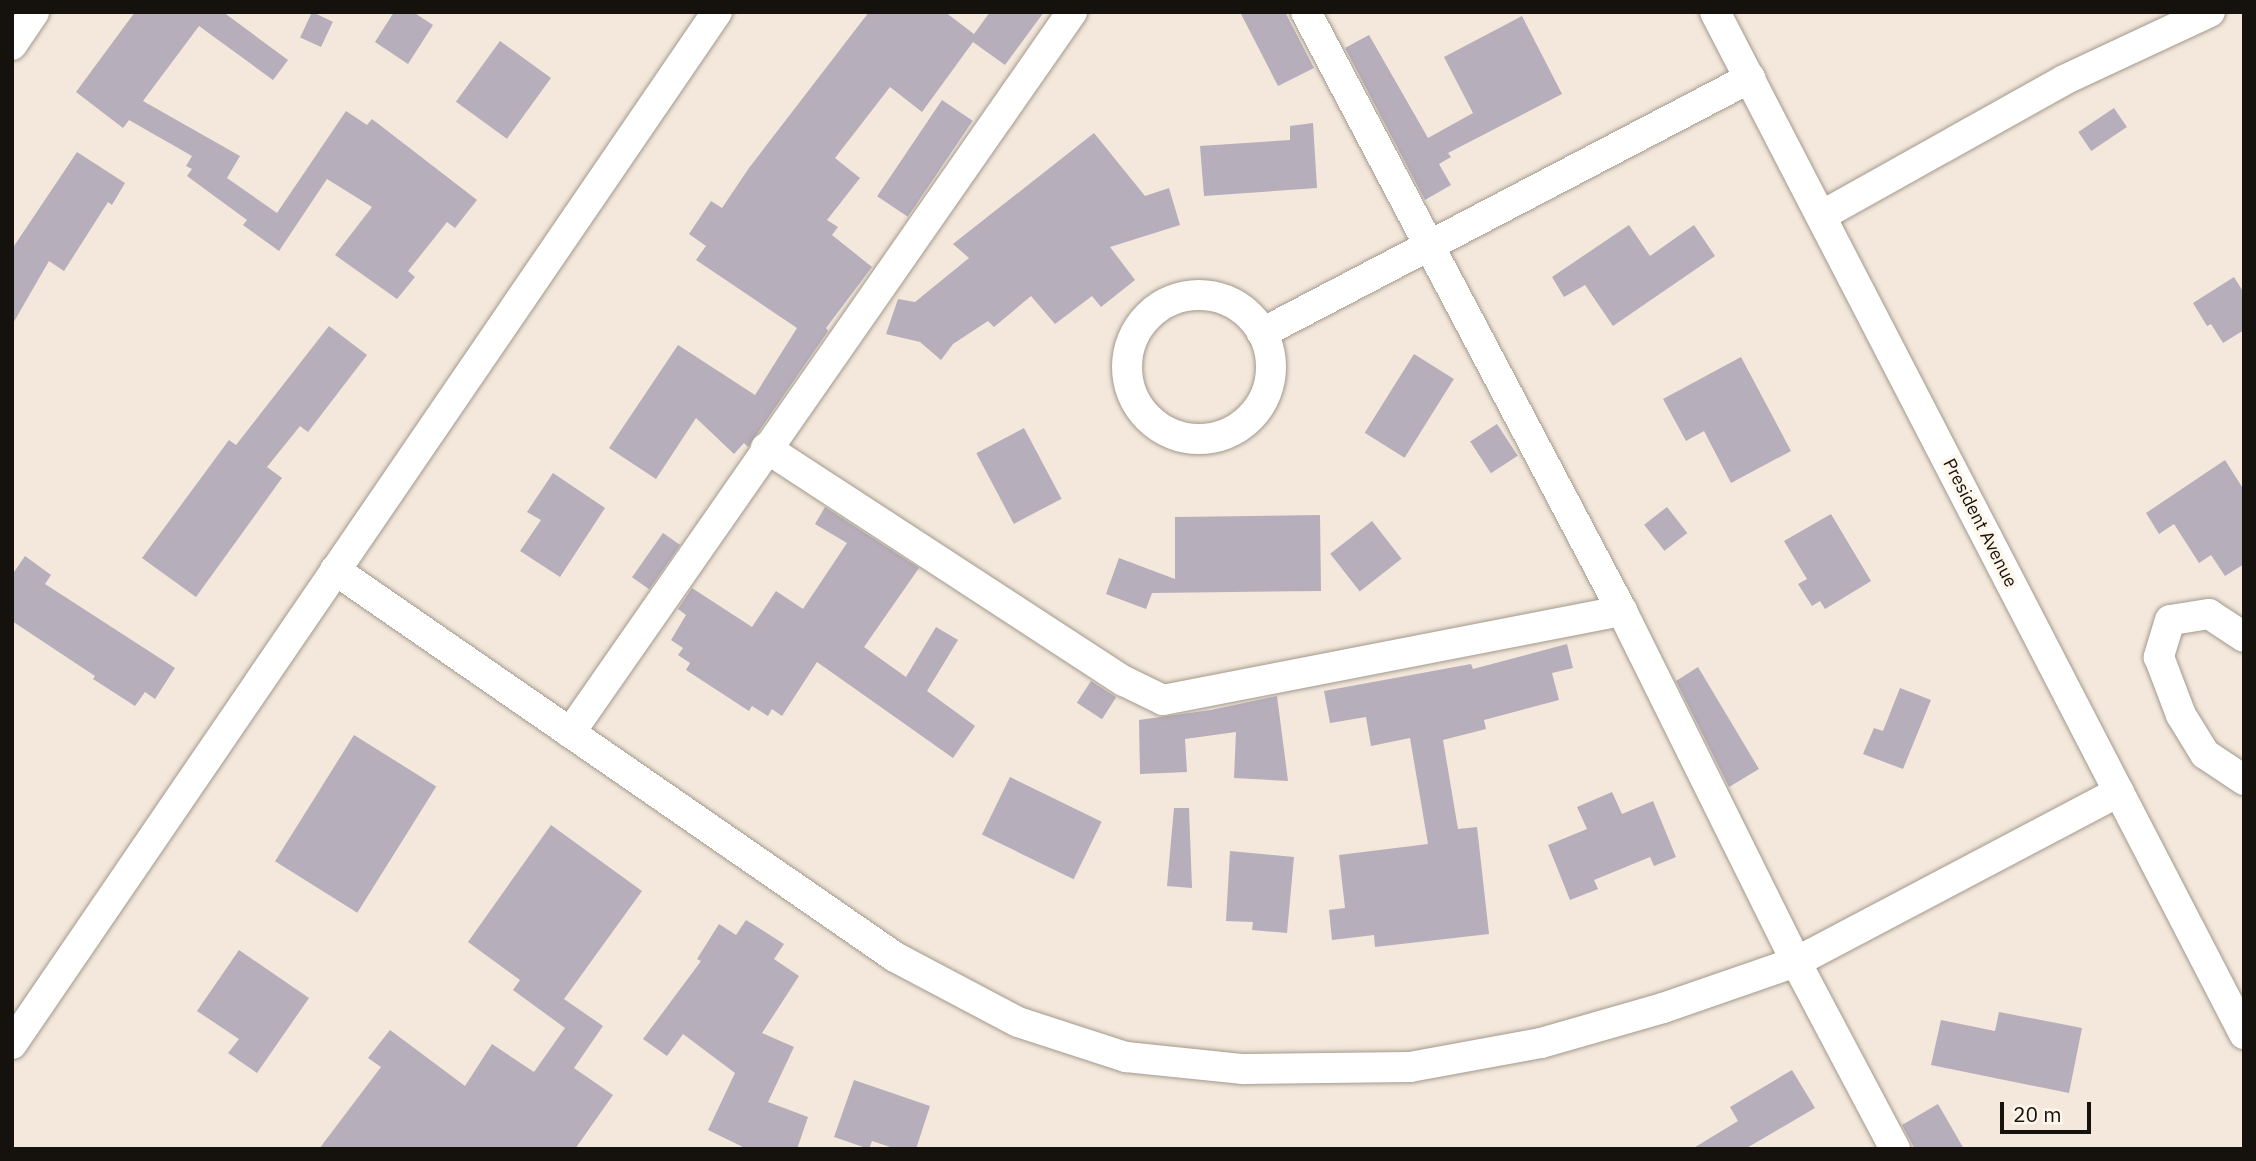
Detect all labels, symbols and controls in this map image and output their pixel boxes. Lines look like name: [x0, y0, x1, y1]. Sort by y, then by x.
street label: President Avenue: [1938, 455, 2022, 591]
scale bar: [2004, 1088, 2095, 1132]
text: 20 m: [2013, 1100, 2062, 1128]

